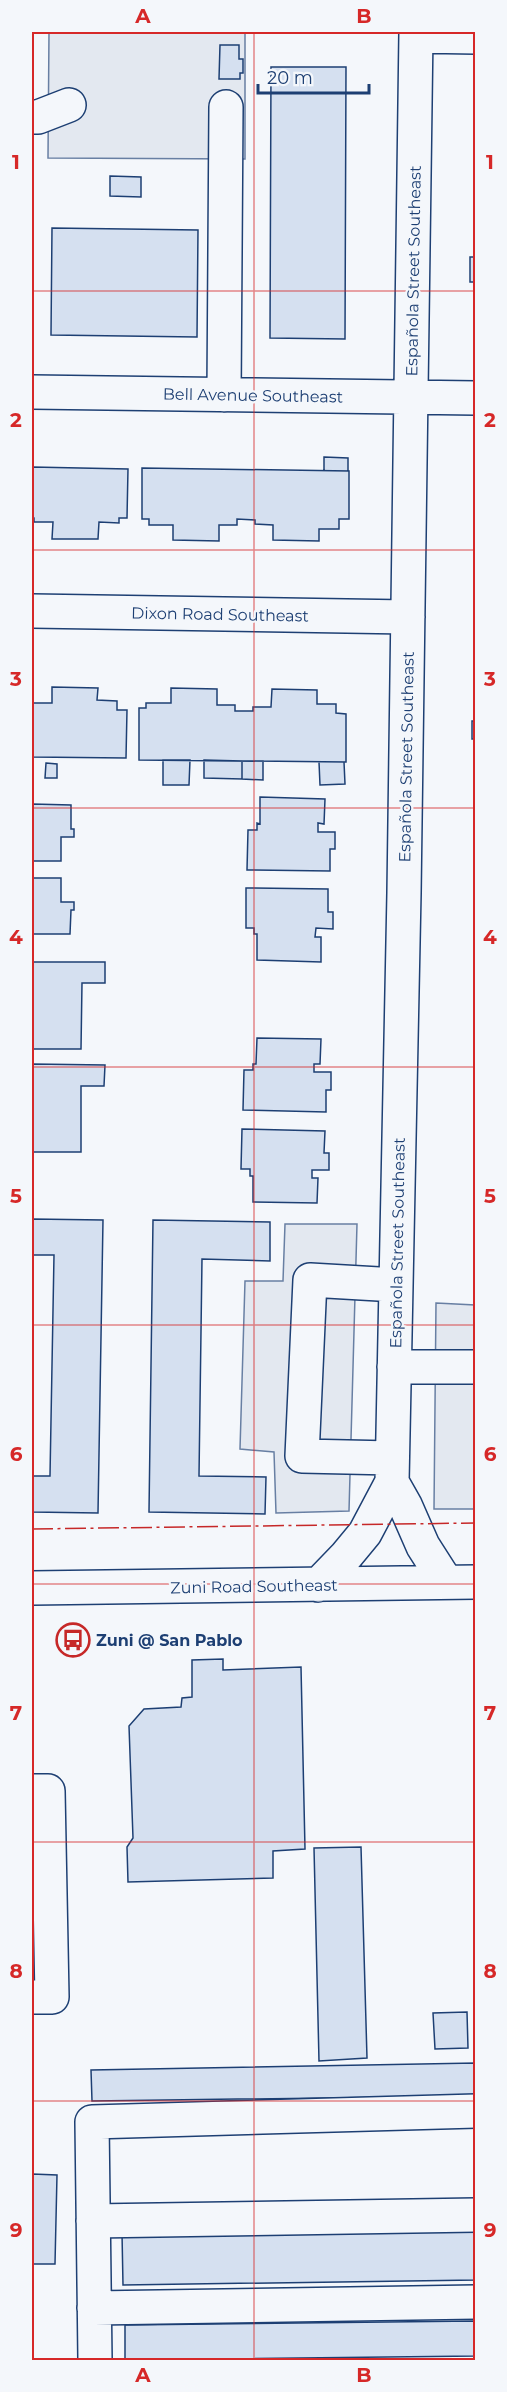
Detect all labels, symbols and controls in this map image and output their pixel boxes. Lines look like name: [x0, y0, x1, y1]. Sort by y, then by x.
text: A: [134, 4, 151, 28]
text: B: [356, 4, 372, 28]
scale bar: [258, 57, 369, 95]
text: 20 m: [267, 67, 313, 89]
text: 1: [12, 150, 20, 174]
text: 1: [486, 150, 494, 174]
street label: Española Street Southeast: [402, 165, 425, 377]
street label: Bell Avenue Southeast: [163, 384, 344, 407]
text: 2: [10, 408, 22, 432]
text: 2: [484, 408, 496, 432]
street label: Dixon Road Southeast: [131, 603, 310, 626]
street label: Española Street Southeast: [395, 651, 418, 863]
text: 3: [9, 667, 22, 691]
text: 3: [483, 667, 496, 691]
text: 4: [9, 925, 23, 949]
text: 4: [483, 925, 497, 949]
street label: Española Street Southeast: [386, 1137, 409, 1349]
text: 5: [10, 1184, 22, 1208]
text: 5: [484, 1184, 496, 1208]
text: 6: [10, 1442, 23, 1466]
text: 6: [484, 1442, 497, 1466]
street label: Zuni Road Southeast: [170, 1576, 338, 1597]
bus stop icon: Zuni @ San Pablo: [55, 1622, 91, 1658]
place label: Zuni @ San Pablo: [96, 1631, 243, 1650]
text: 7: [10, 1701, 22, 1725]
text: 7: [484, 1701, 496, 1725]
text: 8: [9, 1959, 23, 1983]
text: 8: [483, 1959, 497, 1983]
text: 9: [10, 2218, 22, 2242]
text: 9: [484, 2218, 496, 2242]
text: A: [134, 2363, 151, 2387]
text: B: [356, 2363, 372, 2387]

